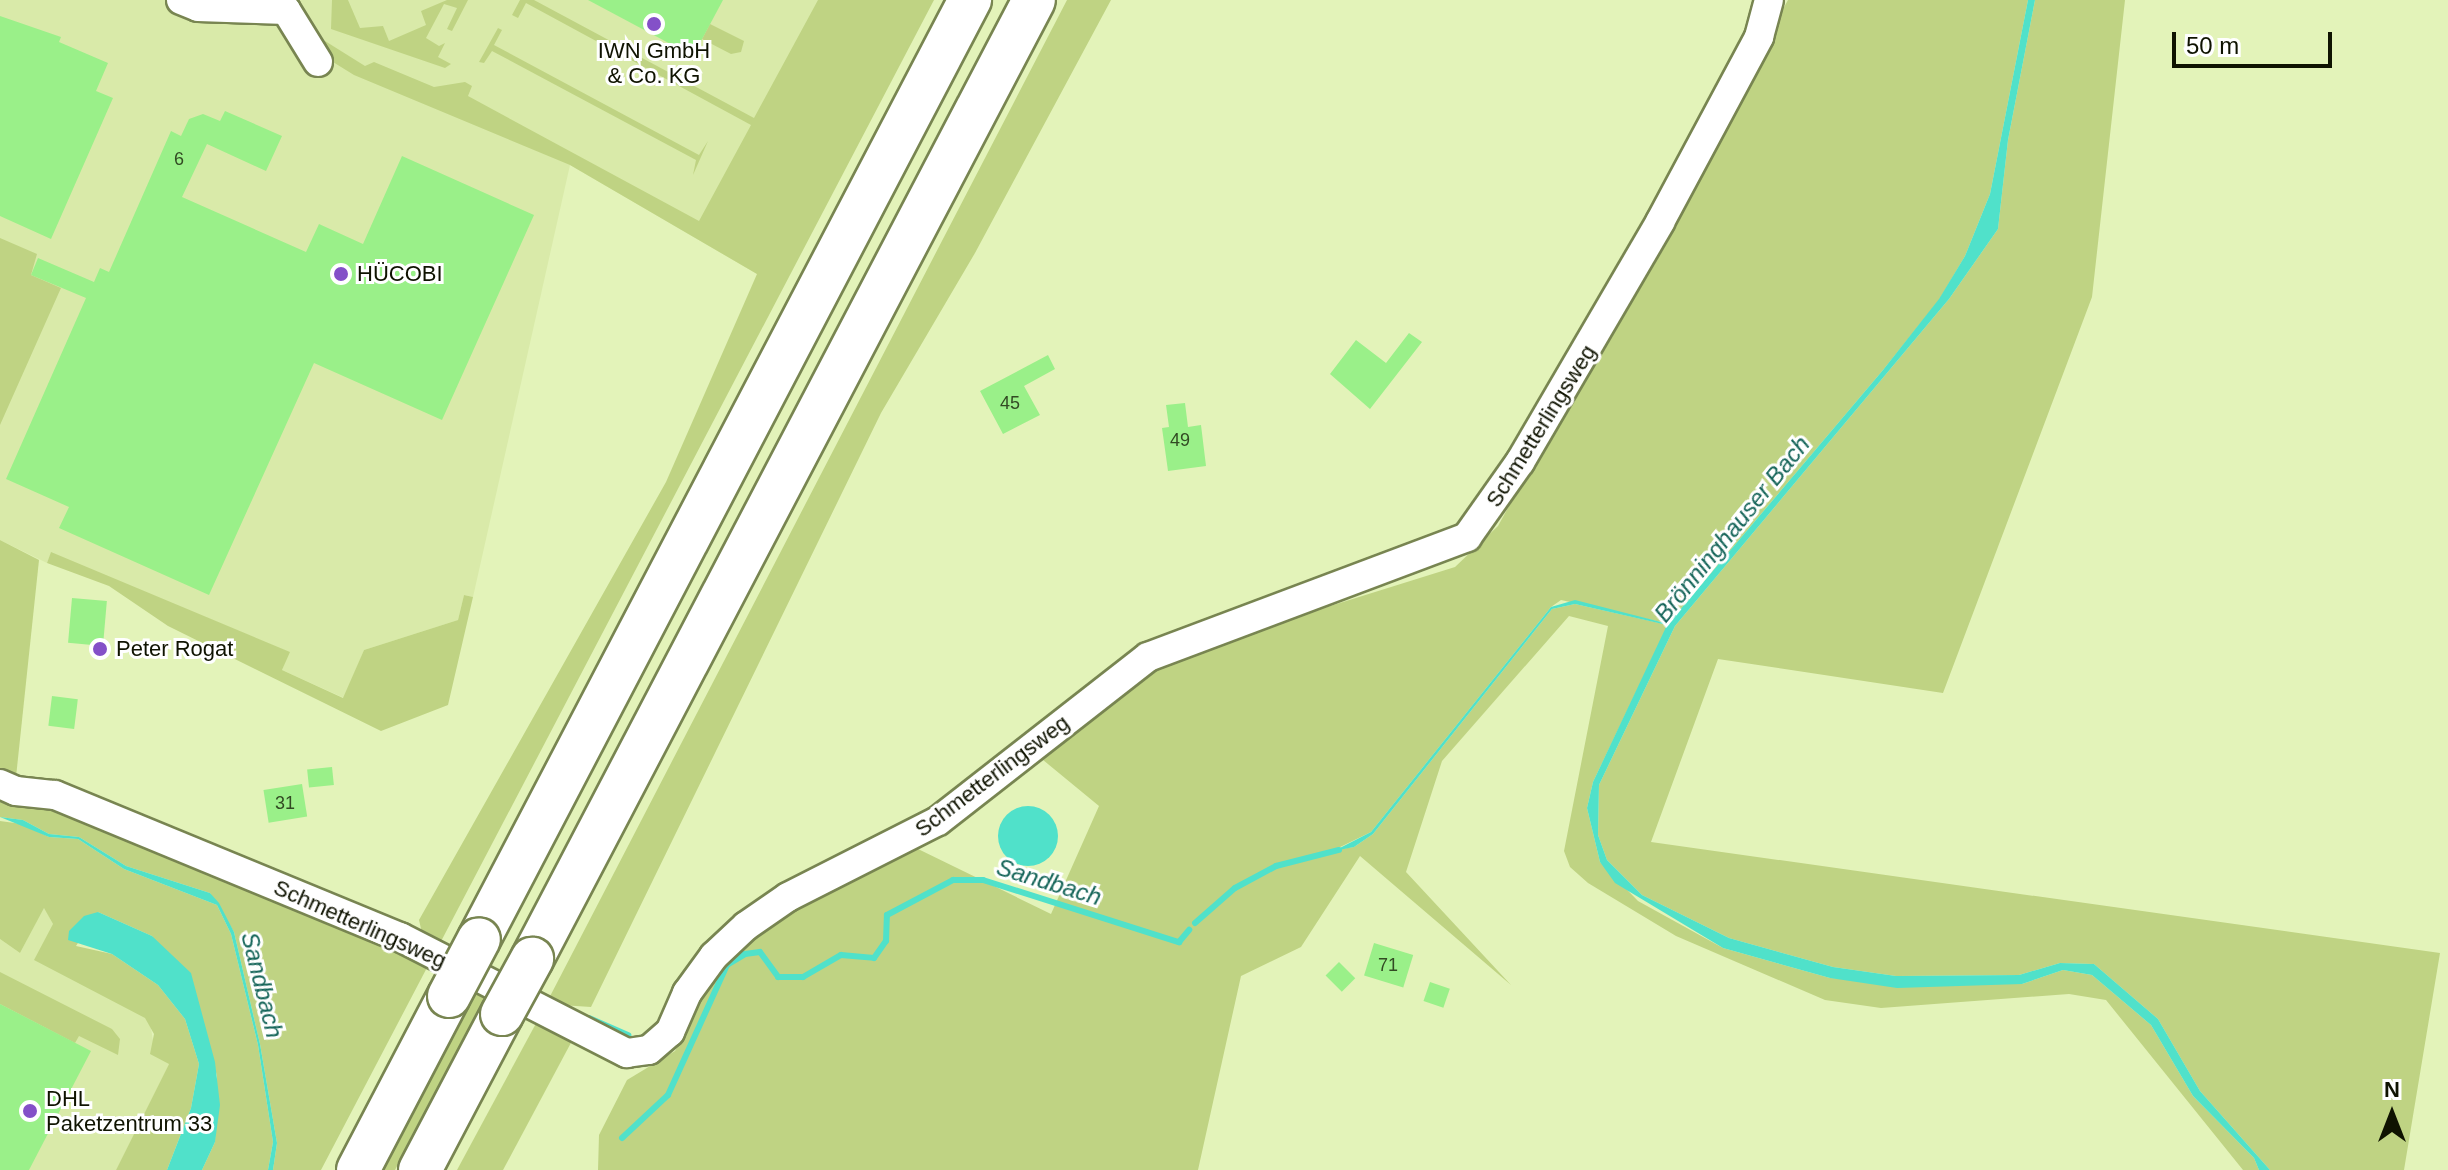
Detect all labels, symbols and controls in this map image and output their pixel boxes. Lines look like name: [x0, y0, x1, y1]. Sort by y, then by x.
marker: IWN GmbH & Co. KG: [645, 15, 663, 33]
scale bar: [2176, 16, 2336, 66]
text: 50 m: [2186, 32, 2239, 59]
place label: IWN GmbH & Co. KG: [598, 37, 710, 88]
house number: 6: [174, 148, 184, 170]
place label: HÜCOBI: [357, 261, 443, 287]
marker: HÜCOBI: [332, 265, 350, 283]
street label: Schmetterlingsweg: [1481, 340, 1601, 512]
house number: 45: [1000, 392, 1020, 414]
house number: 49: [1170, 429, 1190, 451]
water label: Brönninghauser Bach: [1648, 430, 1816, 628]
place label: Peter Rogat: [116, 636, 233, 662]
marker: Peter Rogat: [91, 640, 109, 658]
street label: Schmetterlingsweg: [910, 710, 1074, 842]
house number: 31: [275, 792, 295, 814]
water label: Sandbach: [993, 852, 1105, 912]
street label: Schmetterlingsweg: [270, 874, 450, 974]
water label: Sandbach: [235, 929, 289, 1041]
house number: 71: [1378, 954, 1398, 976]
north arrow: [2352, 1074, 2432, 1154]
text: N: [2384, 1077, 2400, 1102]
place label: DHL Paketzentrum 33: [46, 1085, 212, 1136]
marker: DHL Paketzentrum 33: [21, 1102, 39, 1120]

